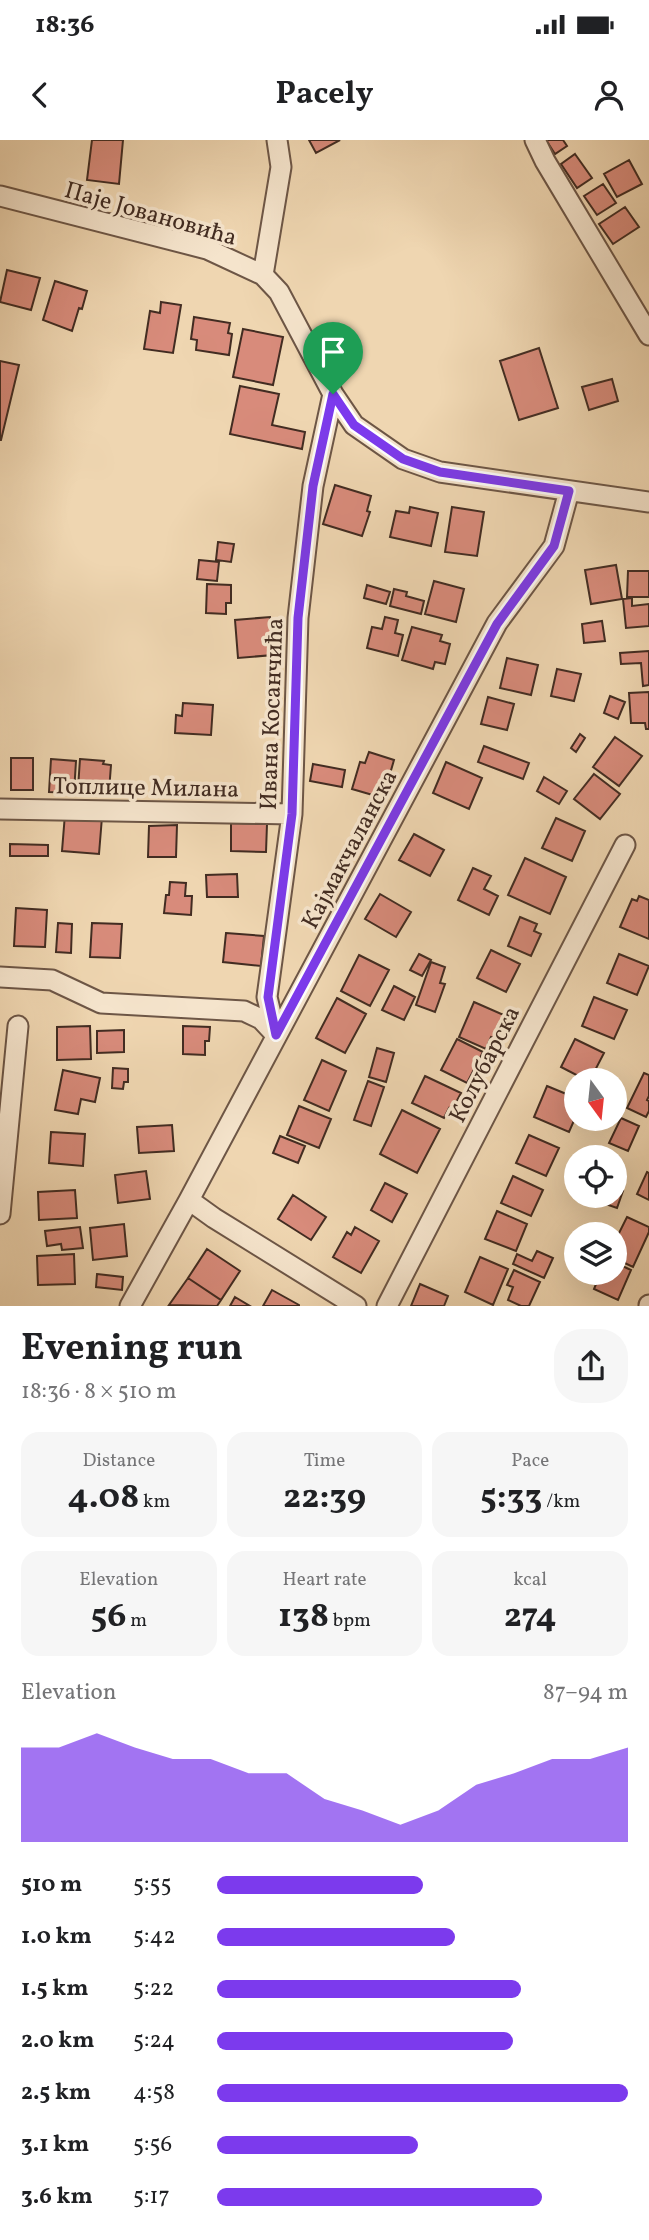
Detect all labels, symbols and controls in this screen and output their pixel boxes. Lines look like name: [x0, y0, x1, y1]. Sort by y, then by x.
text: 18:36: [35, 7, 95, 43]
text: Pacely: [275, 73, 374, 117]
icon: back: [21, 76, 59, 114]
icon: person: [590, 76, 628, 114]
street label: Паје Јовановића: [60, 174, 241, 256]
pin: [303, 322, 363, 394]
icon: arrive: [314, 333, 352, 371]
street label: Ивана Косанчића: [253, 617, 293, 811]
street label: Кајмакчаланска: [294, 764, 407, 936]
street label: Топлице Милана: [52, 770, 239, 808]
street label: Колубарска: [442, 1001, 530, 1129]
north arrow: [564, 1068, 626, 1130]
map controls: [564, 1068, 627, 1285]
button: locate: [564, 1145, 627, 1208]
button: layers: [564, 1222, 627, 1285]
text: Evening run: [21, 1323, 243, 1376]
button: share: [554, 1329, 628, 1403]
text: 18:36 · 8 × 510 m: [21, 1376, 176, 1408]
text: Distance: [82, 1448, 155, 1474]
text: Time: [304, 1448, 345, 1474]
text: Pace: [511, 1448, 549, 1474]
text: 4.08: [67, 1474, 139, 1522]
text: 22:39: [283, 1474, 366, 1522]
text: 5:33: [480, 1474, 542, 1522]
text: km: [139, 1489, 170, 1515]
text: /km: [542, 1489, 580, 1515]
text: Elevation: [79, 1567, 158, 1593]
text: Heart rate: [283, 1567, 366, 1593]
text: kcal: [513, 1567, 547, 1593]
text: 56: [90, 1593, 127, 1641]
text: 138: [278, 1593, 329, 1641]
text: 274: [504, 1593, 557, 1641]
text: m: [127, 1608, 147, 1634]
text: bpm: [329, 1608, 371, 1634]
text: Elevation: [21, 1677, 117, 1709]
text: 87–94 m: [543, 1677, 628, 1709]
text: 510 m: [21, 1869, 82, 1901]
text: 5:55: [133, 1869, 172, 1901]
text: 1.0 km: [21, 1921, 92, 1953]
text: 5:42: [133, 1921, 176, 1953]
text: 1.5 km: [21, 1973, 88, 2005]
text: 5:22: [133, 1973, 174, 2005]
text: 2.0 km: [21, 2025, 94, 2057]
text: 5:24: [133, 2025, 175, 2057]
text: 2.5 km: [21, 2077, 91, 2109]
text: 4:58: [133, 2077, 175, 2109]
text: 3.1 km: [21, 2129, 89, 2161]
text: 5:56: [133, 2129, 172, 2161]
text: 3.6 km: [21, 2181, 93, 2213]
text: 5:17: [133, 2181, 170, 2213]

